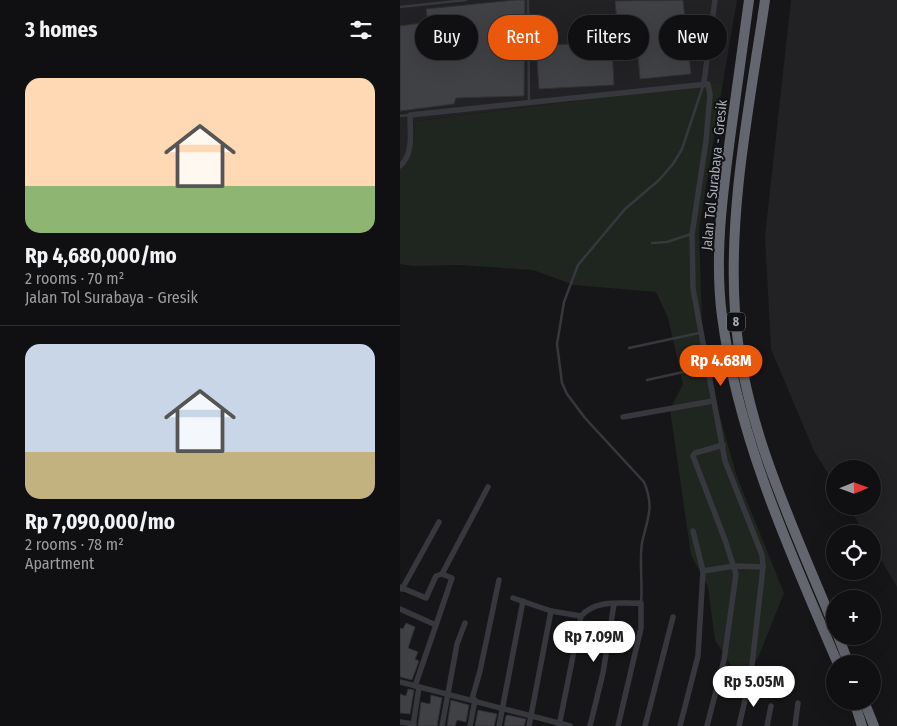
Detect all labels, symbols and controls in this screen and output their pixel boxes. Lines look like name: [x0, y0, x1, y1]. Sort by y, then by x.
chip: Buy: [415, 15, 478, 60]
chip: Rent: [488, 15, 558, 60]
chip: Filters: [568, 15, 649, 60]
chip: New: [659, 15, 727, 60]
icon: filters: [347, 16, 375, 44]
text: 3 homes: [25, 17, 97, 43]
street label: Jalan Tol Surabaya - Gresik: [698, 98, 731, 251]
icon: home: [155, 111, 245, 201]
text: Rp 4,680,000/mo: [25, 243, 177, 269]
text: 2 rooms · 70 m²: [25, 269, 124, 288]
text: Jalan Tol Surabaya - Gresik: [25, 288, 198, 307]
road number: 8: [727, 313, 745, 332]
pin: Rp 4.68M: [669, 344, 773, 387]
text: Rp 4.68M: [690, 351, 752, 370]
icon: home: [155, 376, 245, 466]
north arrow: [826, 460, 881, 515]
map controls: [826, 460, 881, 710]
text: Rp 7,090,000/mo: [25, 509, 175, 535]
button: locate: [826, 525, 881, 580]
text: 2 rooms · 78 m²: [25, 535, 124, 554]
text: Apartment: [25, 554, 94, 573]
button: +: [826, 590, 881, 645]
pin: Rp 7.09M: [542, 620, 646, 663]
text: Rp 7.09M: [564, 627, 624, 646]
button: −: [826, 655, 881, 710]
pin: Rp 5.05M: [702, 666, 806, 708]
text: Rp 5.05M: [724, 672, 784, 691]

